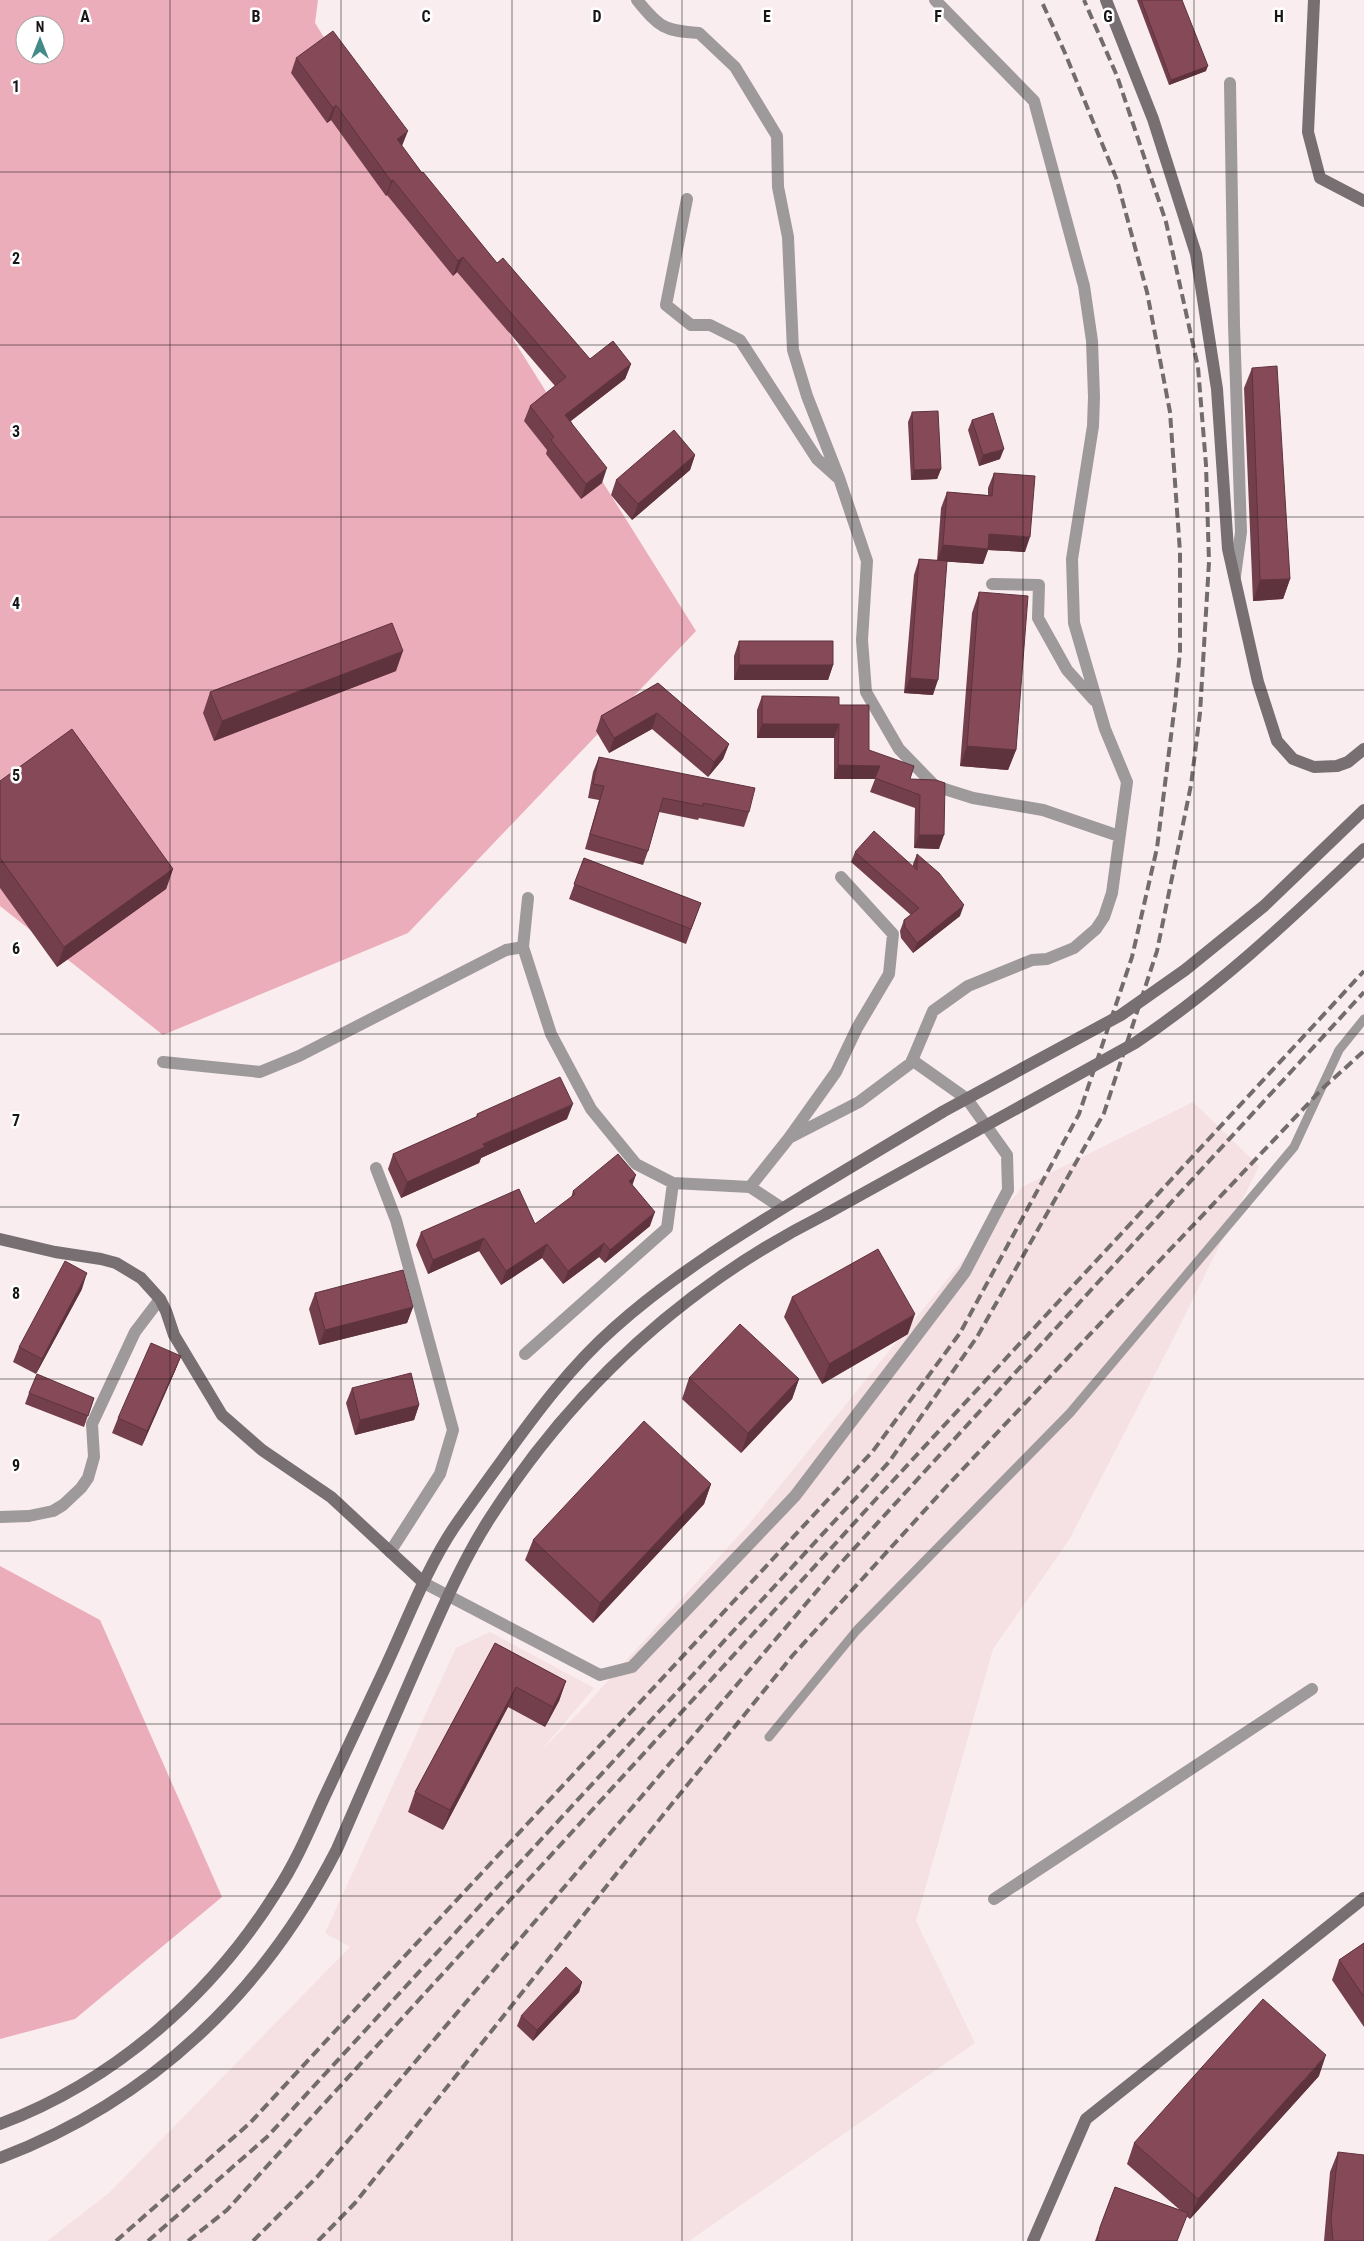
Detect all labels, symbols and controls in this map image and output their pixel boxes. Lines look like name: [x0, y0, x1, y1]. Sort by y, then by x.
text: A: [80, 7, 90, 26]
text: B: [252, 7, 261, 26]
text: C: [421, 7, 431, 26]
text: D: [592, 7, 602, 26]
text: E: [763, 7, 771, 26]
text: F: [934, 7, 942, 26]
text: G: [1103, 7, 1113, 26]
text: H: [1274, 7, 1284, 26]
north arrow: [15, 15, 65, 65]
text: N: [36, 19, 44, 35]
text: 1: [12, 77, 20, 96]
text: 2: [12, 249, 20, 268]
text: 3: [12, 422, 20, 441]
text: 4: [12, 594, 20, 613]
text: 5: [12, 766, 20, 785]
text: 6: [12, 939, 20, 958]
text: 7: [12, 1111, 20, 1130]
text: 8: [12, 1284, 20, 1303]
text: 9: [12, 1456, 20, 1475]

